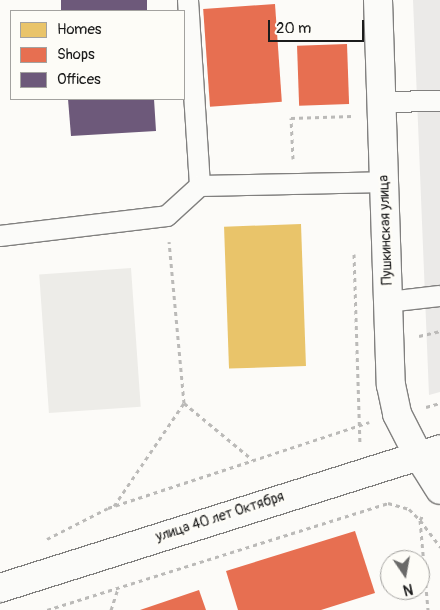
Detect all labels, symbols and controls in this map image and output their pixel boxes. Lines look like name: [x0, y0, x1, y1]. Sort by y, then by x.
legend: [10, 10, 185, 100]
scale bar: [270, 10, 366, 42]
text: 20 m: [276, 19, 311, 38]
text: Homes: [57, 20, 102, 39]
text: Shops: [57, 45, 95, 64]
text: Offices: [57, 70, 101, 89]
street label: Пушкинская улица: [376, 175, 396, 285]
street label: улица 40 лет Октября: [154, 488, 286, 546]
north arrow: [380, 550, 430, 600]
text: N: [402, 580, 414, 598]

